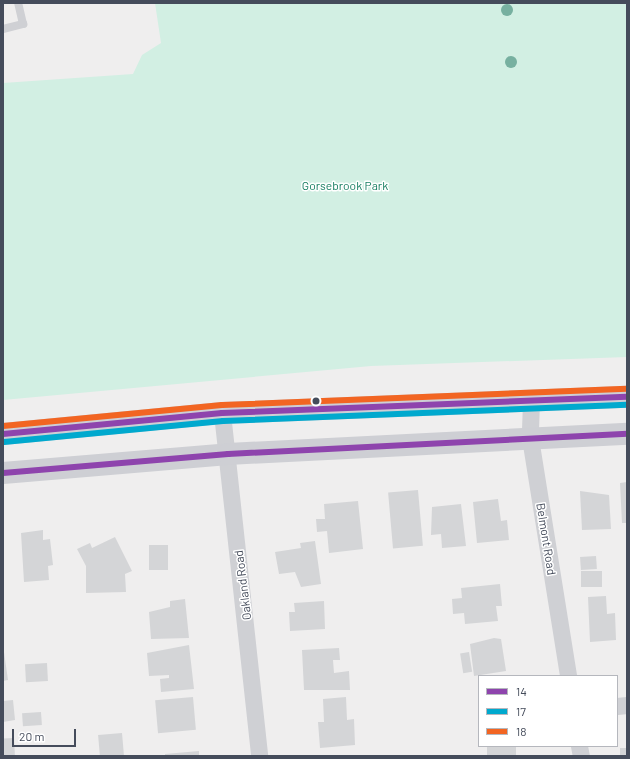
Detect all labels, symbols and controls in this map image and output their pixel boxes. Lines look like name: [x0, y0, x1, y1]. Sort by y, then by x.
park label: Gorsebrook Park: [302, 179, 388, 193]
unlabelled marker: [311, 396, 321, 406]
street label: Belmont Road: [533, 502, 559, 576]
street label: Oakland Road: [232, 549, 254, 621]
legend: [478, 675, 618, 747]
text: 14: [516, 684, 527, 698]
text: 17: [516, 704, 526, 718]
scale bar: [14, 721, 78, 747]
text: 18: [516, 724, 526, 738]
text: 20 m: [19, 729, 45, 743]

